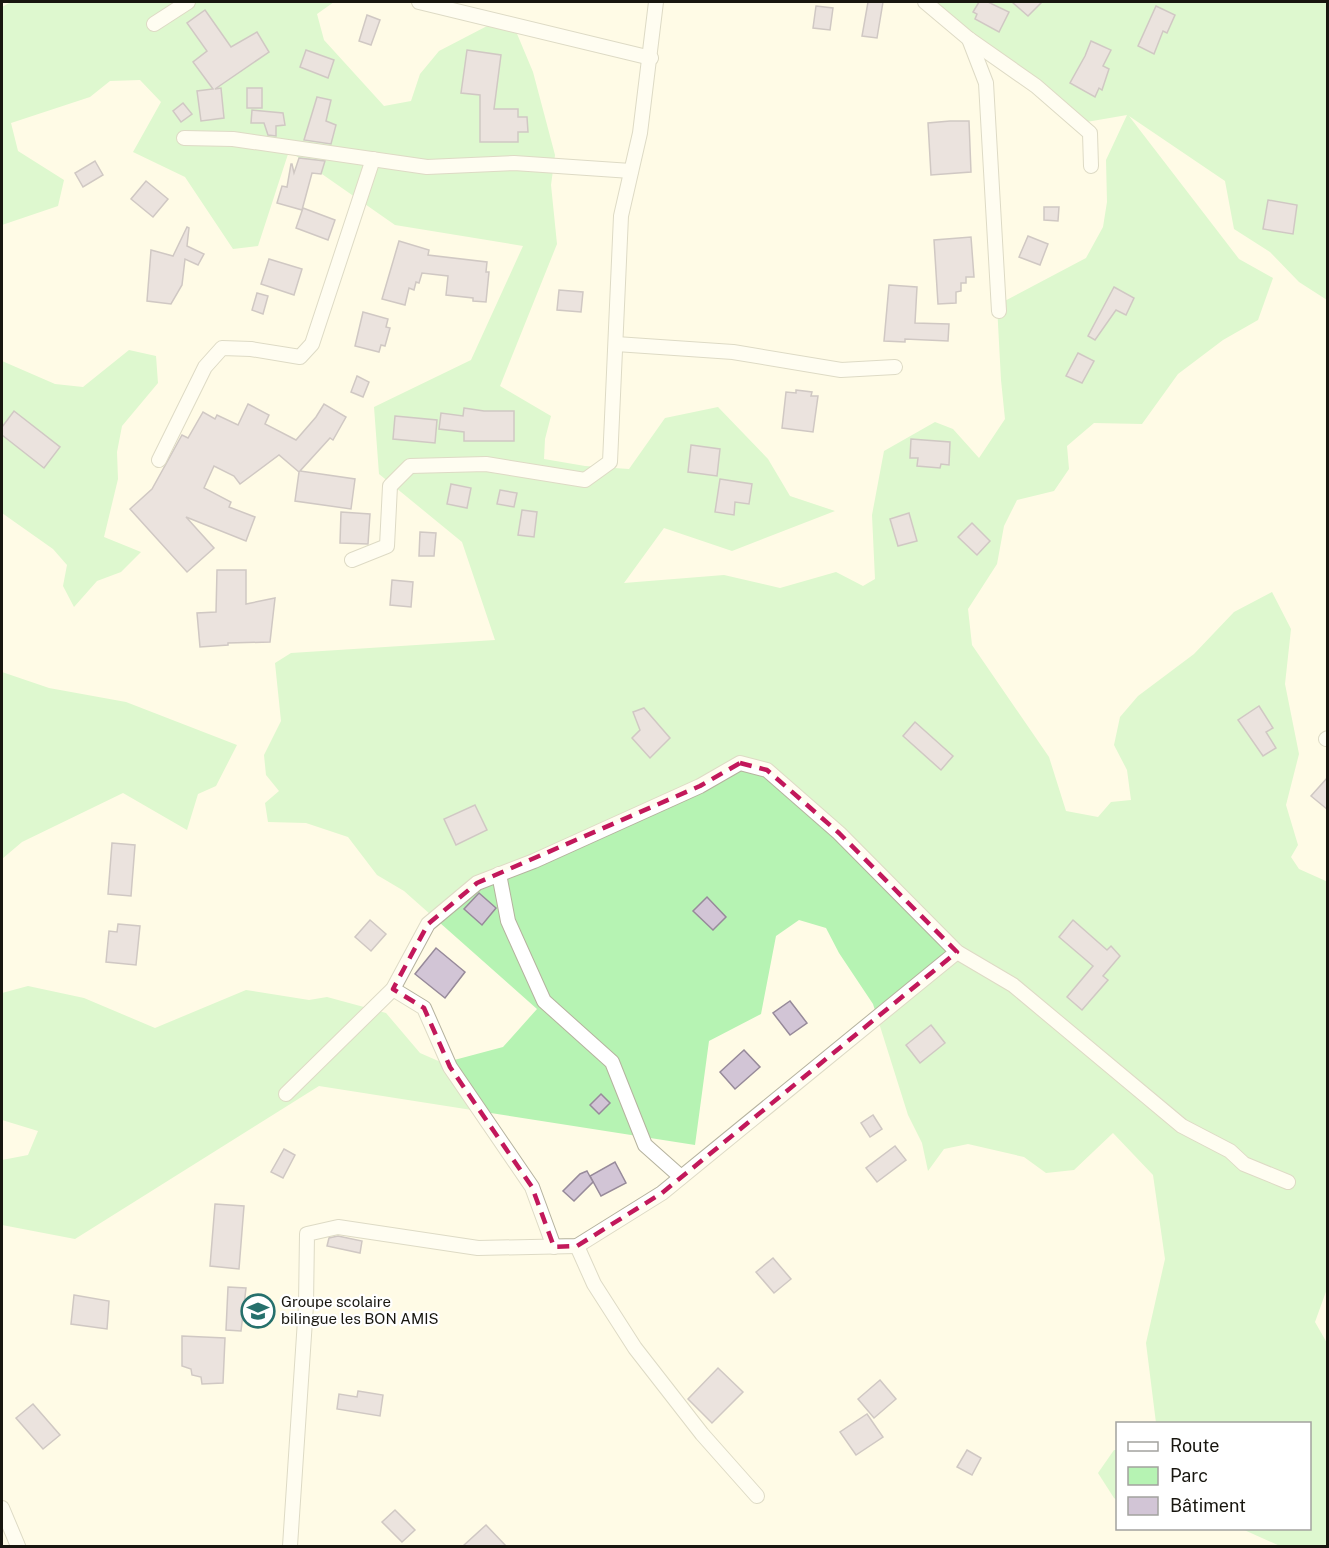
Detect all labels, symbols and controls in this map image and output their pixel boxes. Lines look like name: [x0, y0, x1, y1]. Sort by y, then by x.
school or university icon: Groupe scolaire bilingue les BON AMIS: [240, 1293, 276, 1329]
place label: Groupe scolaire bilingue les BON AMIS: [281, 1293, 439, 1327]
legend: [1116, 1422, 1311, 1530]
text: Route: [1170, 1435, 1219, 1456]
text: Parc: [1170, 1465, 1208, 1486]
text: Bâtiment: [1170, 1495, 1246, 1516]

